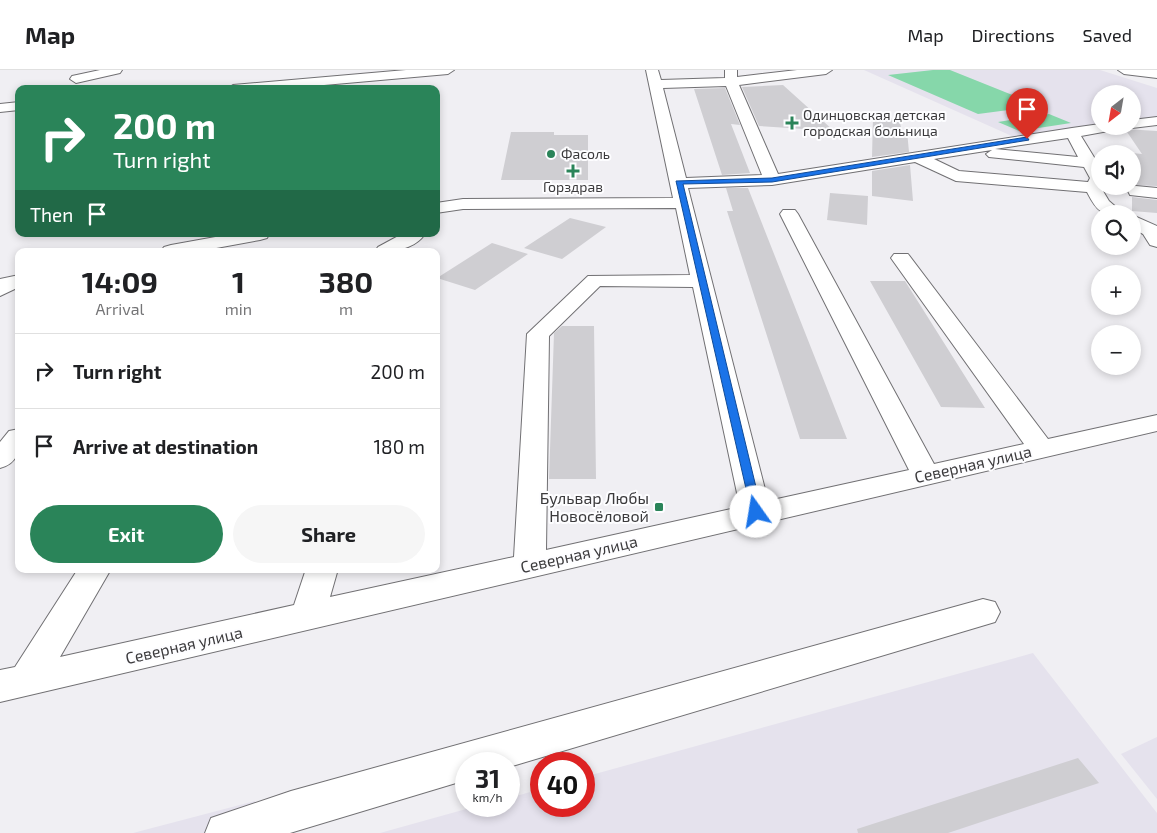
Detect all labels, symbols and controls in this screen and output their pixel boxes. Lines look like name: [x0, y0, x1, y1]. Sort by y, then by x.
text: Map: [25, 20, 75, 49]
text: Map: [907, 24, 944, 46]
text: Directions: [972, 24, 1055, 46]
text: Saved: [1083, 24, 1132, 46]
north arrow: [1091, 85, 1141, 135]
map controls: [1091, 85, 1141, 375]
pin: [1006, 88, 1048, 139]
icon: arrive: [1013, 95, 1041, 123]
text: 200 m: [113, 104, 216, 146]
icon: right: [30, 105, 95, 170]
place label: Одинцовская детская городская больница: [803, 106, 946, 139]
marker: Одинцовская детская городская больница: [785, 116, 799, 130]
place label: Фасоль: [561, 145, 610, 162]
button: sound: [1091, 145, 1141, 195]
text: Turn right: [113, 146, 211, 172]
marker: Фасоль: [545, 148, 557, 160]
marker: Горздрав: [567, 165, 579, 177]
place label: Горздрав: [543, 178, 603, 195]
icon: arrive: [83, 200, 111, 228]
text: Then: [30, 203, 73, 226]
button: search: [1091, 205, 1141, 255]
text: 14:09: [82, 263, 158, 299]
text: 1: [232, 263, 245, 299]
text: 380: [319, 263, 373, 299]
button: +: [1091, 265, 1141, 315]
text: Arrival: [96, 299, 144, 318]
text: min: [225, 299, 252, 318]
text: m: [339, 299, 353, 318]
button: −: [1091, 325, 1141, 375]
icon: right: [30, 357, 58, 385]
text: Turn right: [73, 360, 161, 383]
text: 200 m: [371, 360, 425, 383]
icon: arrive: [30, 432, 58, 460]
text: Arrive at destination: [73, 435, 258, 458]
text: 180 m: [374, 435, 425, 458]
street label: Северная улица: [913, 441, 1033, 487]
position arrow: [729, 485, 781, 537]
place label: Бульвар Любы Новосёловой: [540, 488, 649, 525]
marker: Бульвар Любы Новосёловой: [653, 501, 665, 513]
button: Exit: [30, 505, 223, 563]
button: Share: [233, 505, 425, 563]
street label: Северная улица: [519, 531, 639, 577]
street label: Северная улица: [124, 622, 244, 668]
speed limit sign: 40: [530, 752, 595, 817]
text: 31: [475, 763, 500, 793]
text: km/h: [473, 790, 502, 804]

